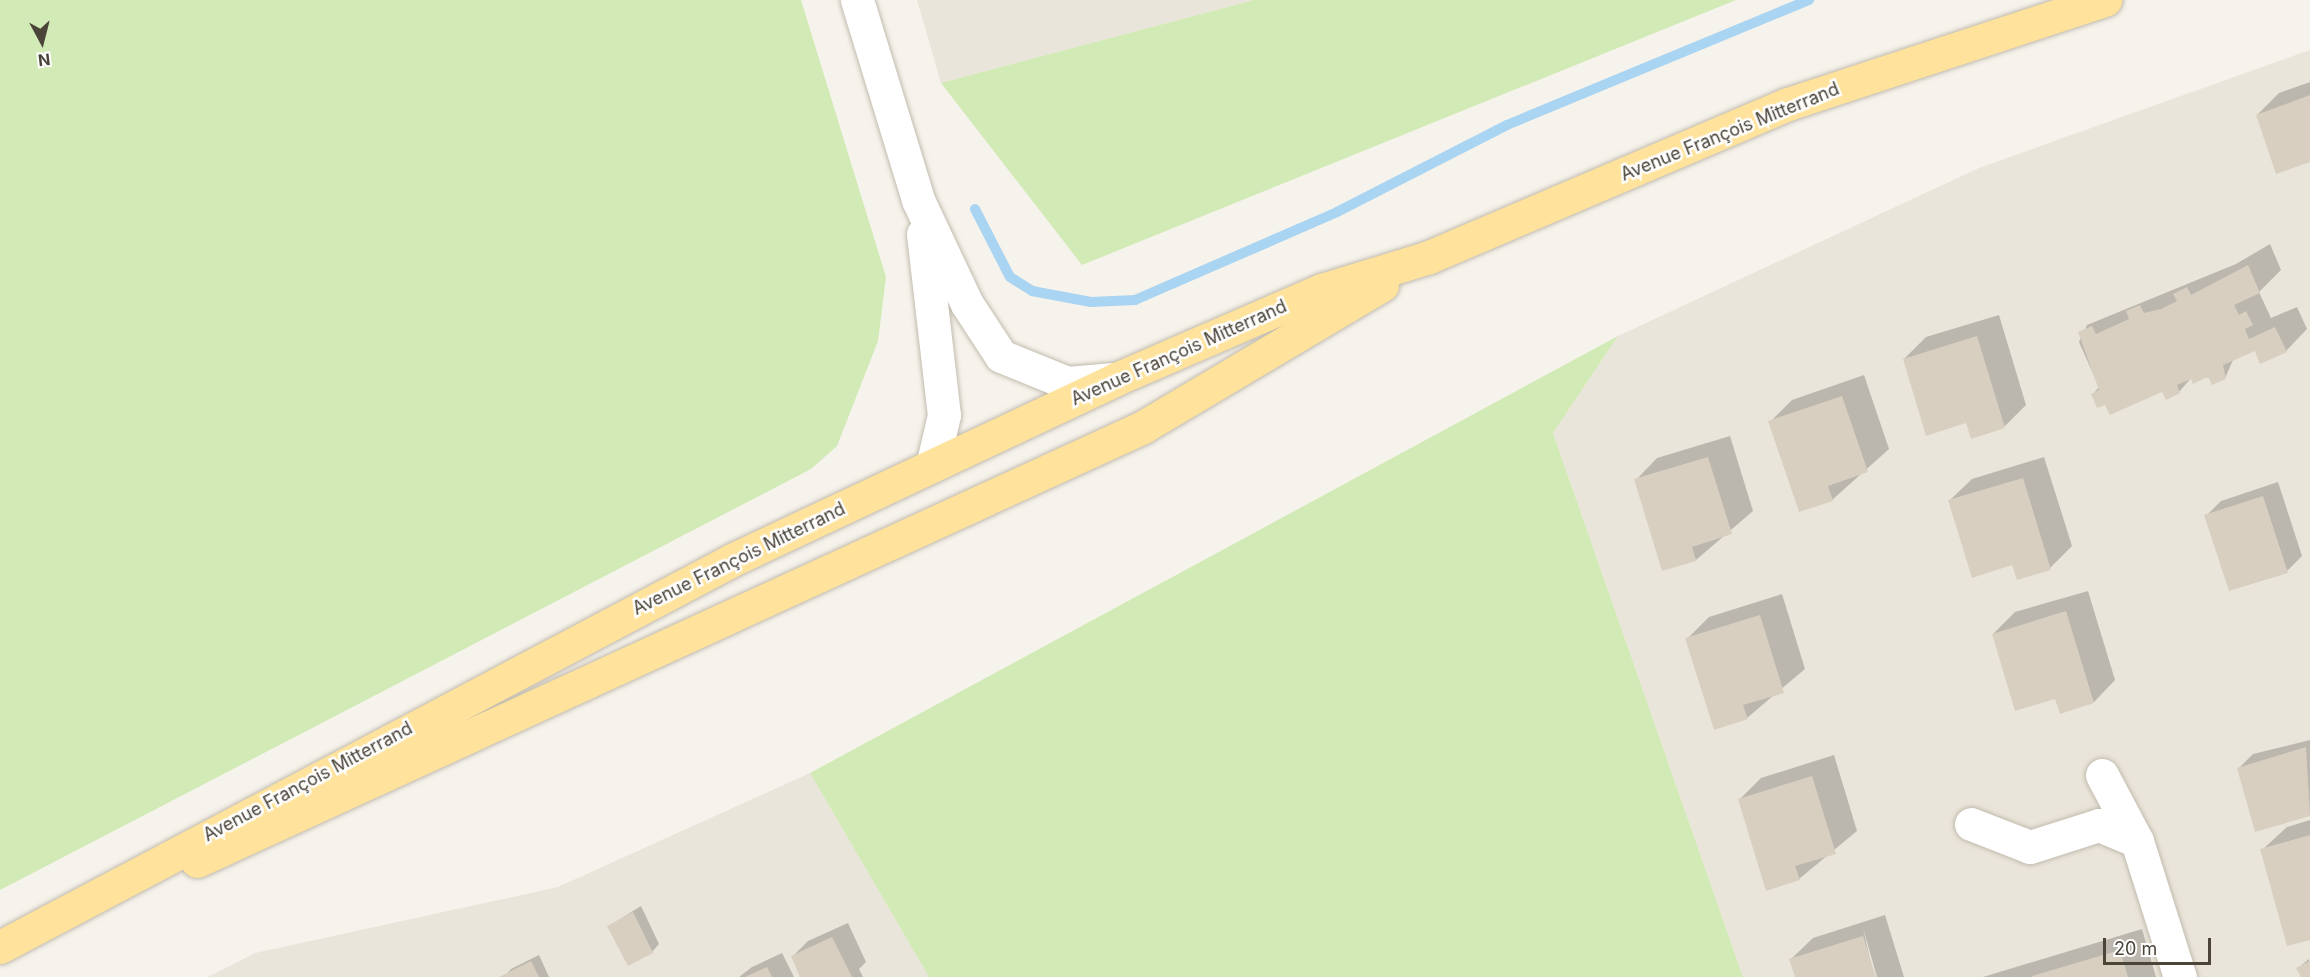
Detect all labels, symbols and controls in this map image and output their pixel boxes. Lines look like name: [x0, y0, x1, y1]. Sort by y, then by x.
north arrow: [12, 12, 72, 72]
text: N: [37, 49, 51, 71]
street label: Avenue François Mitterrand: [1618, 78, 1842, 186]
street label: Avenue François Mitterrand: [1068, 296, 1290, 410]
street label: Avenue François Mitterrand: [629, 498, 849, 620]
street label: Avenue François Mitterrand: [200, 718, 416, 846]
scale bar: [2106, 926, 2214, 964]
text: 20 m: [2114, 938, 2157, 959]

